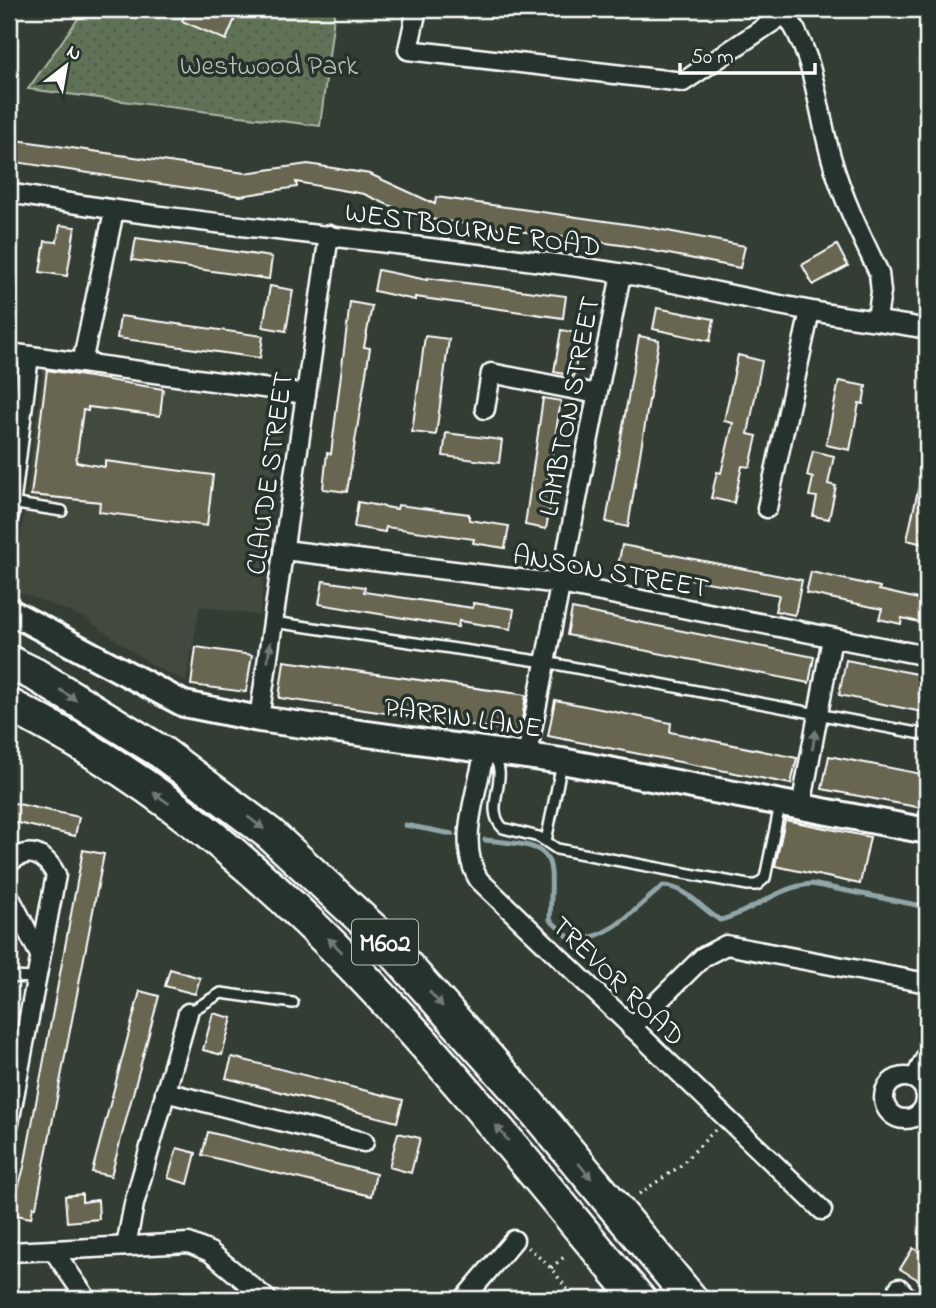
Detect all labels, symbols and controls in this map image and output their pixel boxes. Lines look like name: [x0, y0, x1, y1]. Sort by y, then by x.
north arrow: [32, 32, 102, 102]
scale bar: [680, 32, 815, 76]
text: N: [61, 39, 86, 69]
text: 50 m: [691, 43, 734, 73]
park label: Westwood Park: [180, 47, 359, 88]
street label: WESTBOURNE ROAD: [342, 193, 603, 270]
street label: LAMBTON STREET: [530, 293, 613, 520]
street label: CLAUDE STREET: [237, 369, 306, 578]
street label: ANSON STREET: [509, 536, 711, 611]
one-way arrow: [264, 641, 275, 663]
one-way arrow: [59, 688, 78, 701]
street label: PARRIN LANE: [381, 688, 544, 751]
one-way arrow: [808, 729, 819, 751]
one-way arrow: [152, 791, 170, 805]
one-way arrow: [247, 816, 265, 830]
street label: TREVOR ROAD: [540, 908, 693, 1057]
road number: M602: [352, 920, 418, 965]
one-way arrow: [326, 936, 343, 953]
one-way arrow: [428, 990, 444, 1008]
one-way arrow: [494, 1125, 509, 1143]
one-way arrow: [577, 1162, 592, 1179]

